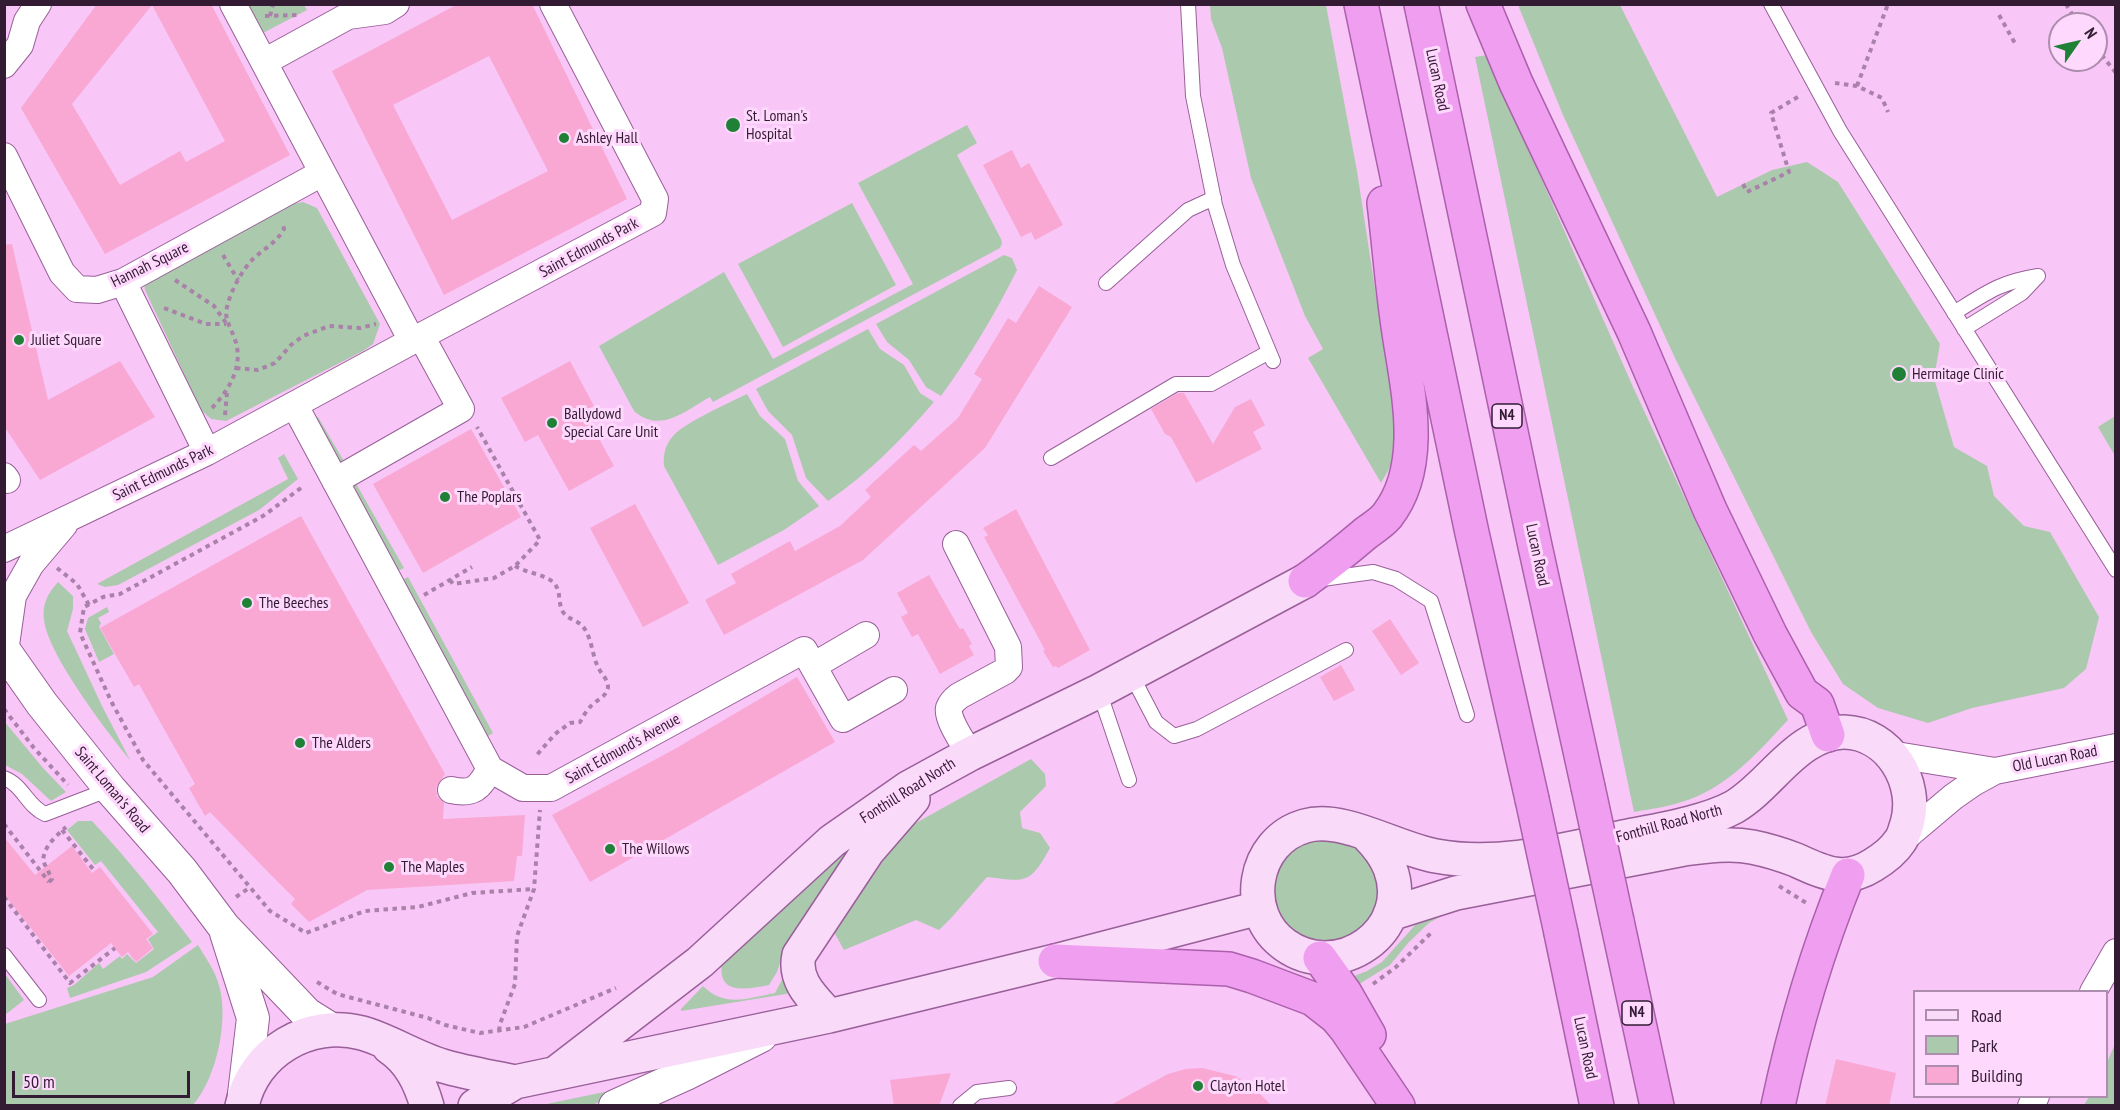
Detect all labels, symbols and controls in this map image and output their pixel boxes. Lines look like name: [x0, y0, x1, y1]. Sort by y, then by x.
north arrow: [2048, 12, 2108, 72]
text: N: [2081, 24, 2102, 42]
street label: Lucan Road: [1421, 47, 1453, 113]
place label: St. Loman's Hospital: [746, 106, 808, 144]
marker: St. Loman's Hospital: [724, 116, 742, 134]
place label: Ashley Hall: [576, 128, 638, 148]
marker: Ashley Hall: [557, 131, 571, 145]
street label: Saint Edmunds Park: [536, 214, 642, 282]
street label: Hannah Square: [108, 238, 192, 292]
place label: Juliet Square: [31, 330, 101, 350]
marker: Juliet Square: [12, 333, 26, 347]
place label: Hermitage Clinic: [1912, 364, 2004, 384]
marker: Hermitage Clinic: [1890, 365, 1908, 383]
place label: Ballydowd Special Care Unit: [564, 404, 658, 442]
road number: N4: [1492, 404, 1522, 428]
marker: Ballydowd Special Care Unit: [545, 416, 559, 430]
street label: Saint Edmunds Park: [110, 440, 216, 506]
place label: The Poplars: [457, 487, 522, 507]
marker: The Poplars: [438, 490, 452, 504]
street label: Lucan Road: [1521, 522, 1553, 588]
place label: The Beeches: [259, 593, 328, 613]
marker: The Beeches: [240, 596, 254, 610]
street label: Saint Edmund's Avenue: [562, 710, 684, 788]
place label: The Alders: [312, 733, 371, 753]
marker: The Alders: [293, 736, 307, 750]
street label: Old Lucan Road: [2011, 741, 2099, 777]
street label: Saint Loman's Road: [70, 743, 154, 837]
street label: Fonthill Road North: [857, 754, 959, 828]
street label: Fonthill Road North: [1614, 801, 1724, 847]
place label: The Willows: [622, 839, 689, 859]
marker: The Willows: [603, 842, 617, 856]
place label: The Maples: [401, 857, 464, 877]
marker: The Maples: [382, 860, 396, 874]
legend: [1913, 990, 2108, 1098]
road number: N4: [1622, 1001, 1652, 1025]
text: Road: [1971, 1004, 2002, 1027]
street label: Lucan Road: [1569, 1015, 1601, 1081]
text: Park: [1971, 1034, 1998, 1057]
scale bar: [15, 1059, 194, 1097]
text: Building: [1971, 1064, 2023, 1087]
text: 50 m: [23, 1070, 55, 1093]
place label: Clayton Hotel: [1210, 1076, 1285, 1096]
marker: Clayton Hotel: [1191, 1079, 1205, 1093]

